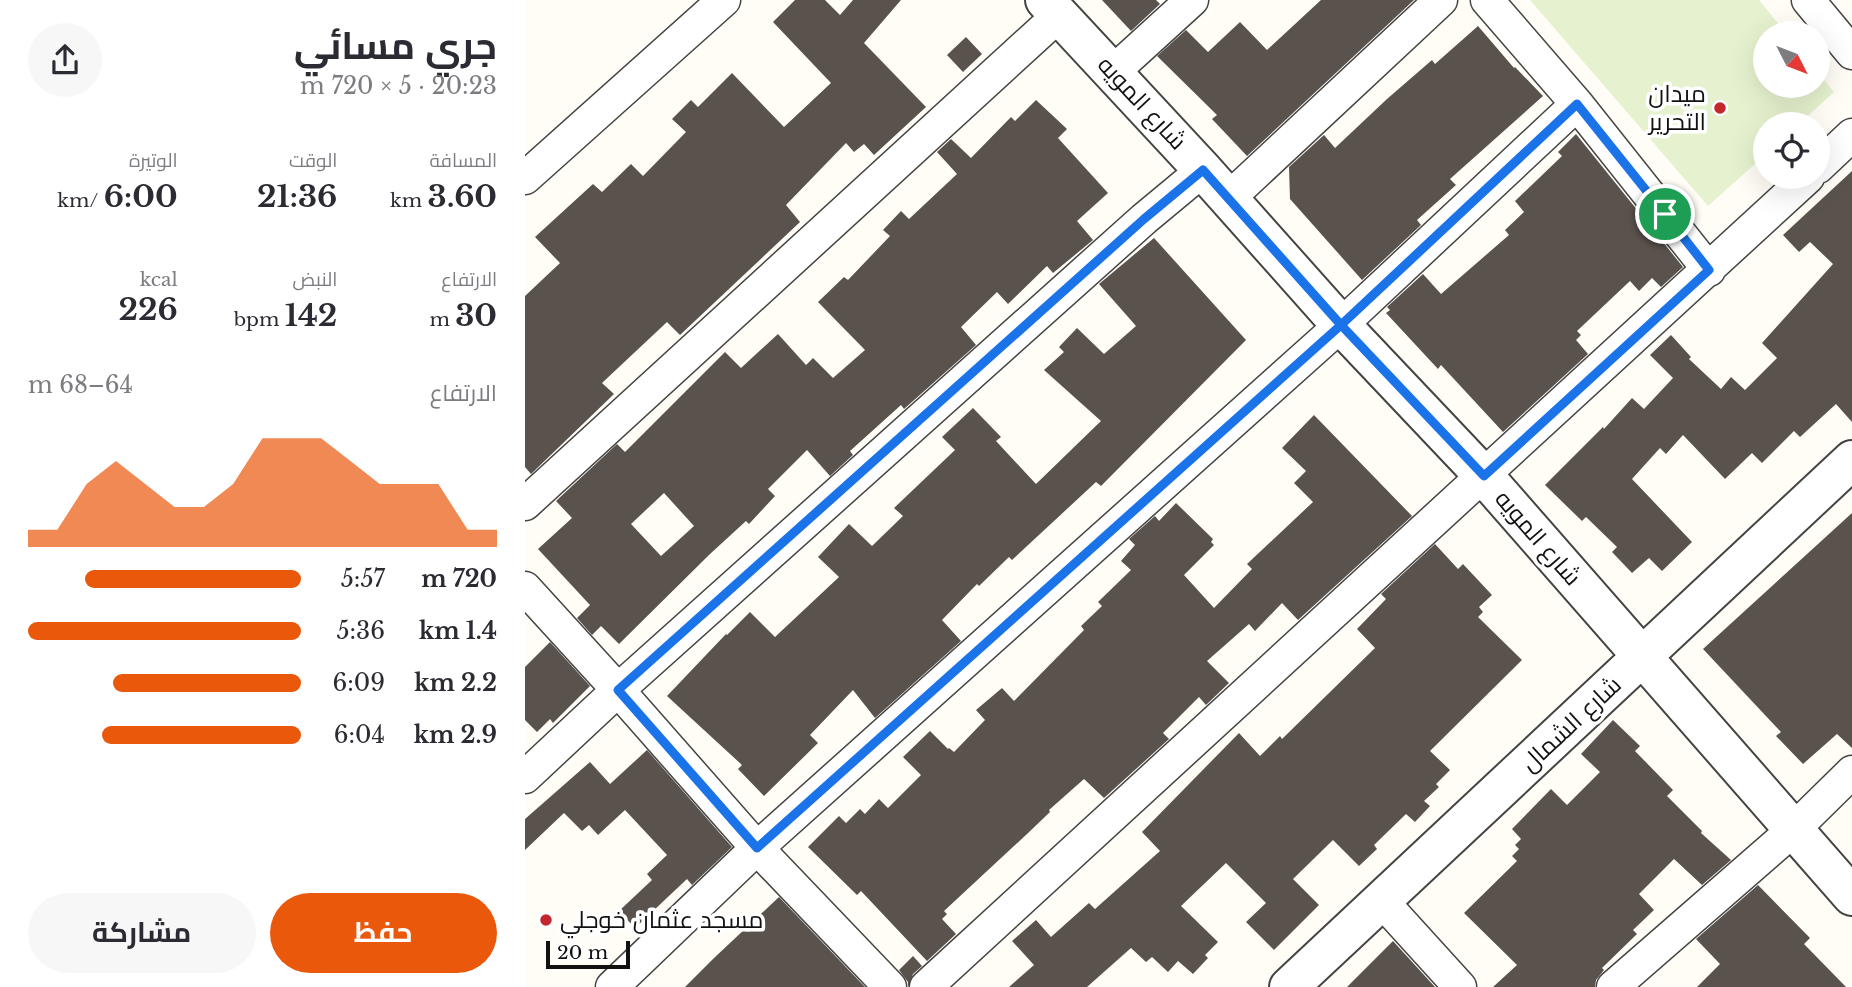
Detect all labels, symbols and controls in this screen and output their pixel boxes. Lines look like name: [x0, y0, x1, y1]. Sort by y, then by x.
north arrow: [1753, 21, 1831, 98]
map controls: [1753, 21, 1830, 189]
text: جري مسائي: [294, 22, 497, 69]
button: share: [28, 23, 102, 97]
street label: شارع المويه: [1090, 50, 1193, 157]
text: 20:23 · 5 × 720 m: [300, 72, 497, 100]
place label: ميدان التحرير: [1647, 79, 1706, 136]
marker: ميدان التحرير: [1712, 100, 1728, 116]
button: locate: [1753, 112, 1830, 189]
text: الوتيرة: [129, 149, 178, 172]
text: الوقت: [289, 149, 337, 172]
text: المسافة: [429, 149, 497, 172]
text: 6:00: [104, 178, 178, 215]
text: 21:36: [257, 178, 337, 215]
text: 3.60: [428, 178, 497, 215]
pin: [1635, 184, 1695, 244]
text: /km: [57, 189, 104, 212]
text: km: [390, 189, 428, 212]
icon: arrive: [1646, 195, 1684, 233]
text: kcal: [140, 268, 178, 291]
text: النبض: [293, 268, 337, 291]
text: الارتفاع: [441, 268, 497, 291]
text: 226: [118, 291, 178, 328]
text: 142: [285, 297, 337, 334]
text: 30: [455, 297, 497, 334]
text: bpm: [234, 308, 285, 331]
text: m: [429, 308, 455, 331]
text: 64–68 m: [28, 371, 133, 399]
text: الارتفاع: [430, 379, 497, 407]
street label: شارع المويه: [1488, 484, 1588, 593]
text: 5:57: [341, 565, 385, 593]
text: 720 m: [421, 565, 497, 593]
text: 5:36: [336, 617, 385, 645]
text: 1.4 km: [419, 617, 497, 645]
text: 6:09: [332, 669, 385, 697]
text: 2.2 km: [414, 669, 497, 697]
street label: شارع الشمال: [1515, 670, 1628, 779]
text: 6:04: [334, 721, 385, 749]
text: 2.9 km: [414, 721, 497, 749]
button: مشاركة: [28, 893, 256, 973]
button: حفظ: [270, 893, 497, 973]
place label: مسجد عثمان خوجلي: [560, 905, 763, 939]
marker: مسجد عثمان خوجلي: [538, 912, 554, 928]
scale bar: [546, 938, 630, 970]
text: 20 m: [557, 941, 608, 964]

